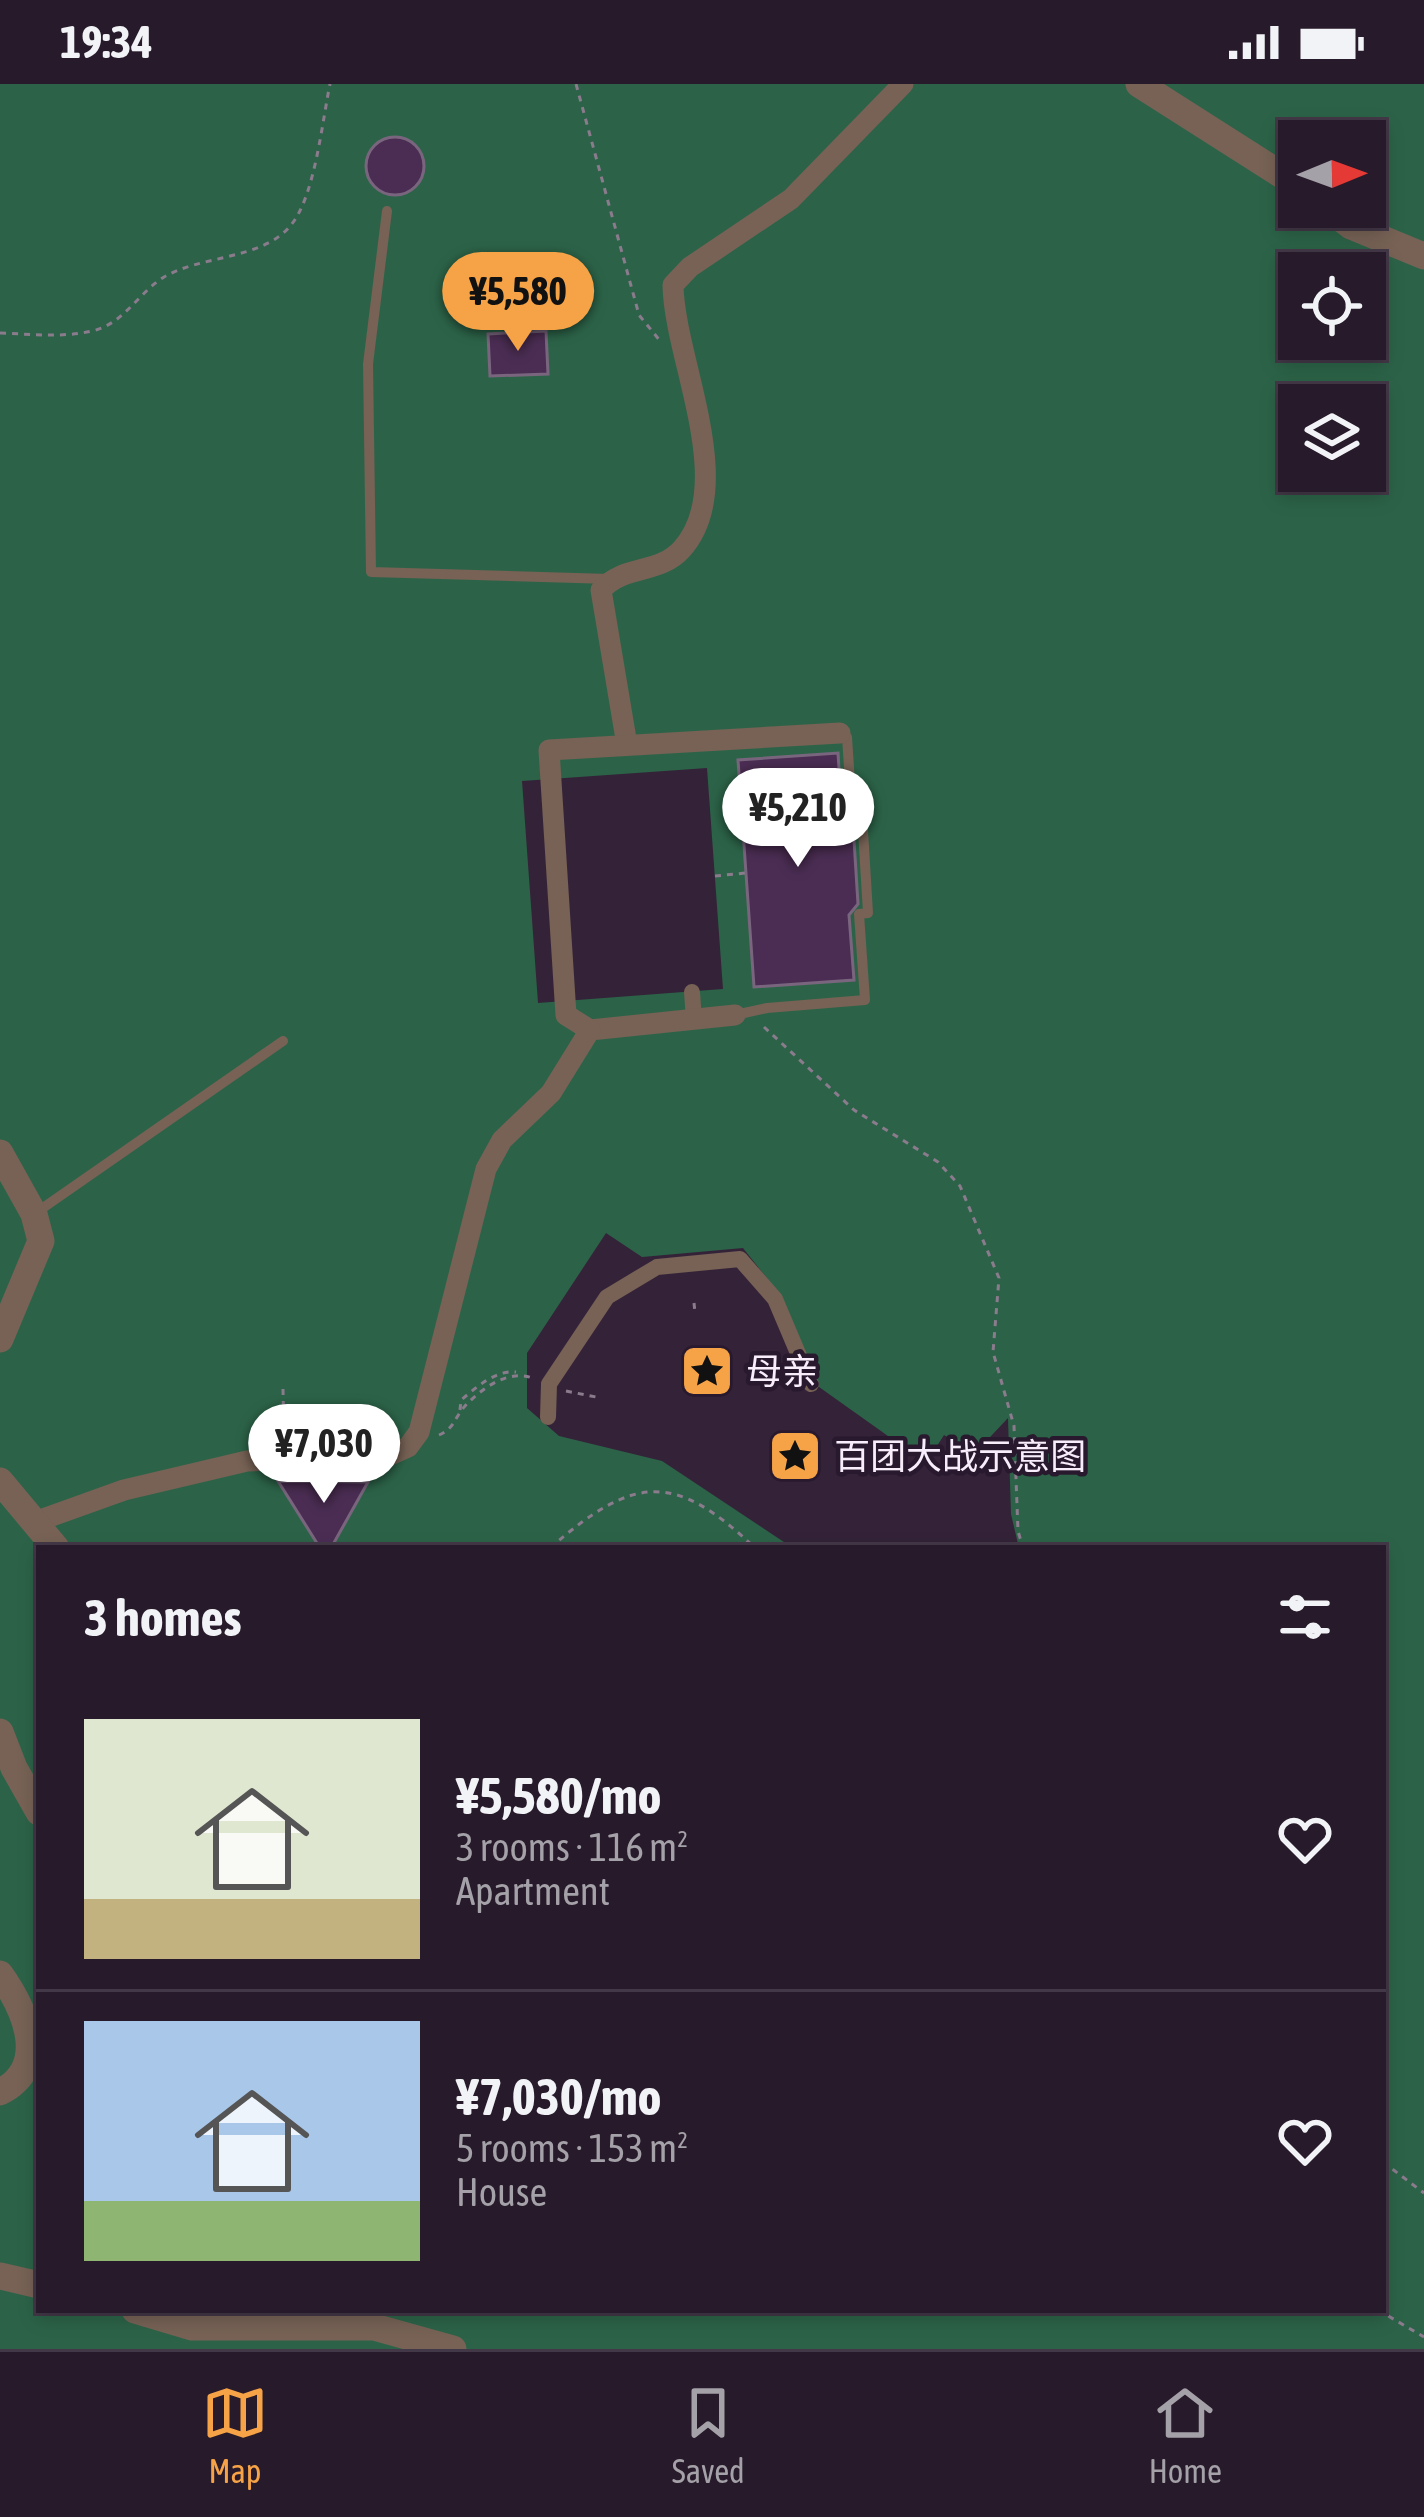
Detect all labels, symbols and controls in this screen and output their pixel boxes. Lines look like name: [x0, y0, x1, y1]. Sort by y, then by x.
text: 19:34: [60, 16, 153, 68]
north arrow: [1278, 120, 1386, 228]
map controls: [1278, 120, 1386, 492]
pin: ¥5,580: [420, 252, 616, 354]
button: locate: [1278, 252, 1386, 360]
text: ¥5,580: [469, 269, 567, 313]
button: layers: [1278, 384, 1386, 492]
pin: ¥5,210: [700, 768, 896, 870]
text: ¥5,210: [749, 785, 847, 829]
place icon: 母亲: [679, 1343, 735, 1399]
place label: 母亲: [746, 1350, 818, 1392]
pin: ¥7,030: [226, 1404, 422, 1506]
text: ¥7,030: [275, 1421, 373, 1465]
place icon: 百团大战示意图: [767, 1428, 823, 1484]
place label: 百团大战示意图: [834, 1435, 1086, 1477]
icon: filters: [1272, 1584, 1338, 1650]
text: 3 homes: [84, 1588, 242, 1647]
text: ¥5,580/mo: [456, 1766, 662, 1825]
icon: home: [180, 1767, 324, 1911]
icon: heart: [1272, 1806, 1338, 1872]
text: 3 rooms · 116 m²: [456, 1825, 688, 1869]
text: Apartment: [456, 1869, 610, 1913]
text: ¥7,030/mo: [456, 2067, 662, 2126]
icon: home: [180, 2069, 324, 2213]
icon: heart: [1272, 2108, 1338, 2174]
text: 5 rooms · 153 m²: [456, 2126, 688, 2170]
text: House: [456, 2170, 547, 2214]
tab: Map: [202, 2380, 268, 2490]
tab: Saved: [672, 2380, 745, 2490]
tab: Home: [1149, 2380, 1222, 2490]

